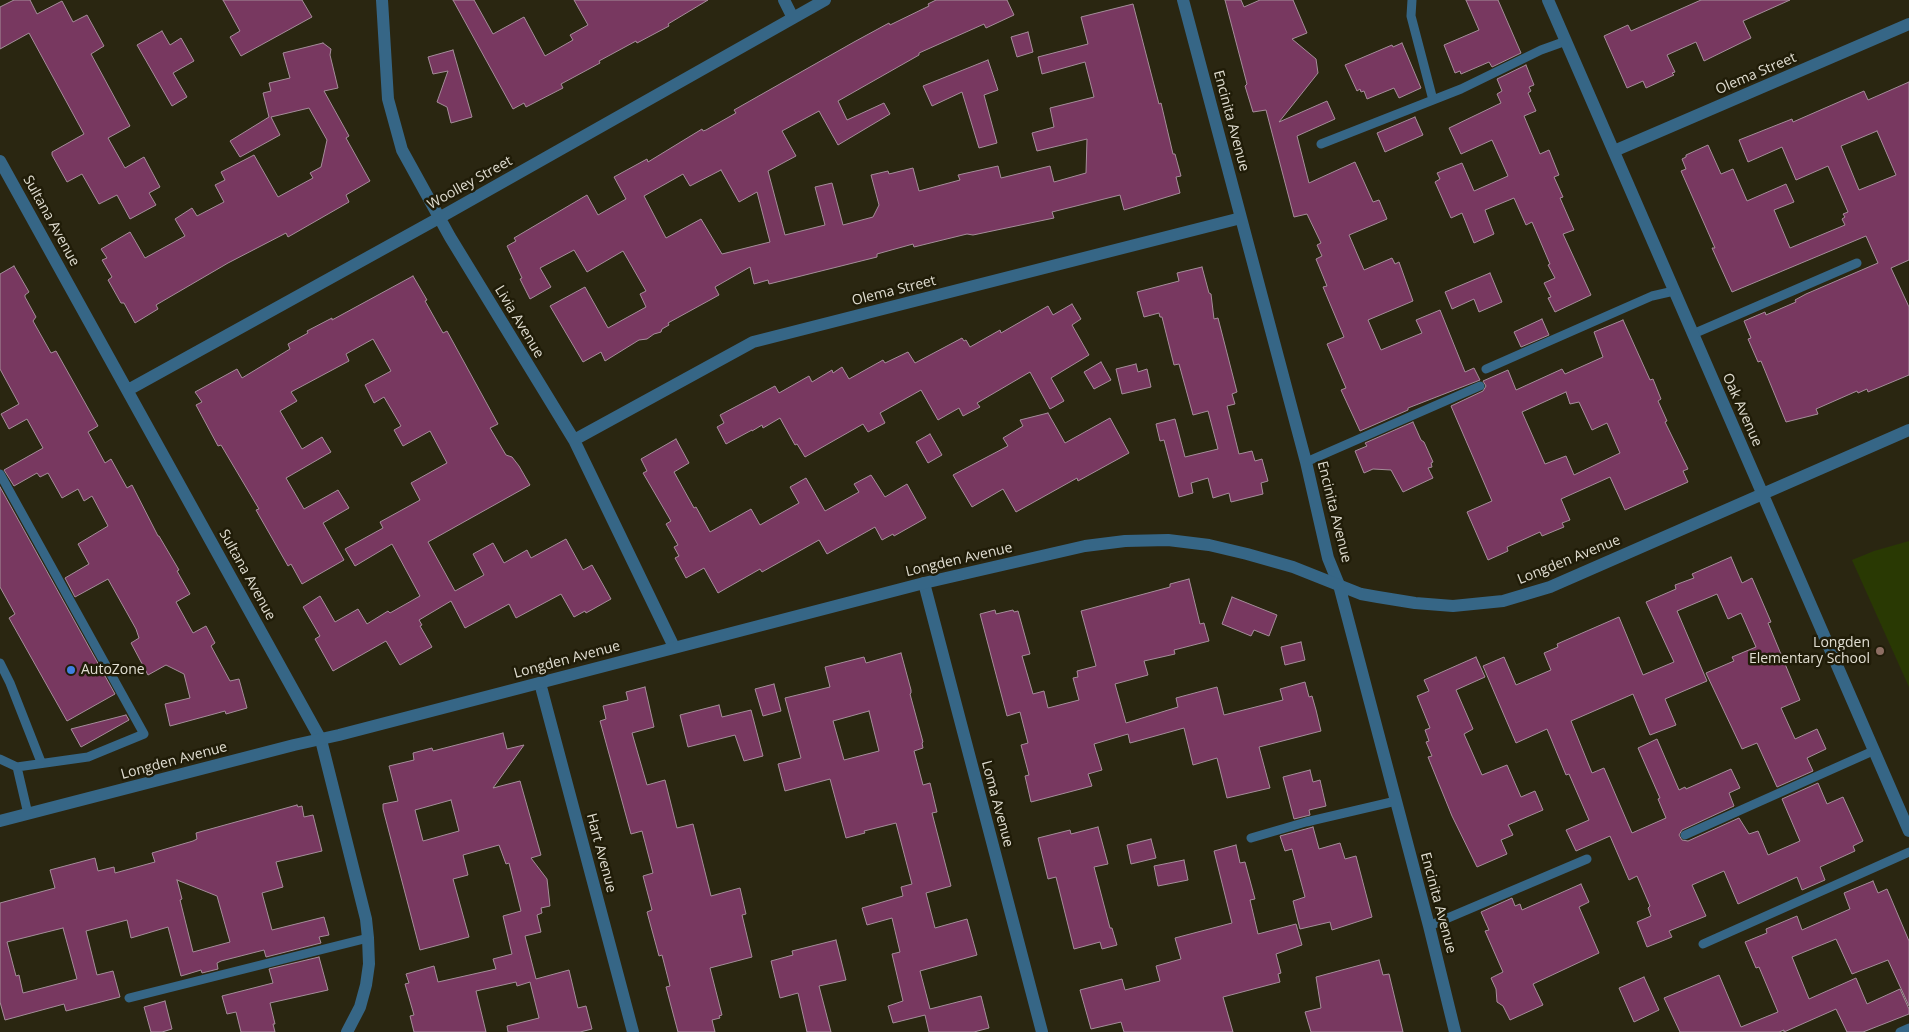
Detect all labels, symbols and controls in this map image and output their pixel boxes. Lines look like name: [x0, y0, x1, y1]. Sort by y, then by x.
street label: Olema Street: [1713, 50, 1799, 98]
street label: Encinita Avenue: [1209, 69, 1253, 173]
street label: Woolley Street: [425, 153, 515, 213]
street label: Sultana Avenue: [19, 173, 83, 269]
street label: Olema Street: [850, 272, 938, 310]
street label: Livia Avenue: [491, 283, 547, 361]
street label: Oak Avenue: [1718, 371, 1766, 449]
street label: Encinita Avenue: [1313, 460, 1355, 564]
street label: Sultana Avenue: [215, 527, 279, 623]
street label: Longden Avenue: [1515, 532, 1623, 588]
street label: Longden Avenue: [904, 540, 1014, 580]
place label: Longden Elementary School: [1749, 635, 1870, 668]
street label: Longden Avenue: [512, 638, 622, 682]
marker: Longden Elementary School: [1874, 645, 1886, 657]
place label: AutoZone: [81, 662, 145, 678]
marker: AutoZone: [65, 664, 77, 676]
street label: Longden Avenue: [119, 739, 229, 783]
street label: Loma Avenue: [977, 759, 1017, 849]
street label: Hart Avenue: [582, 812, 620, 894]
street label: Encinita Avenue: [1416, 851, 1460, 955]

